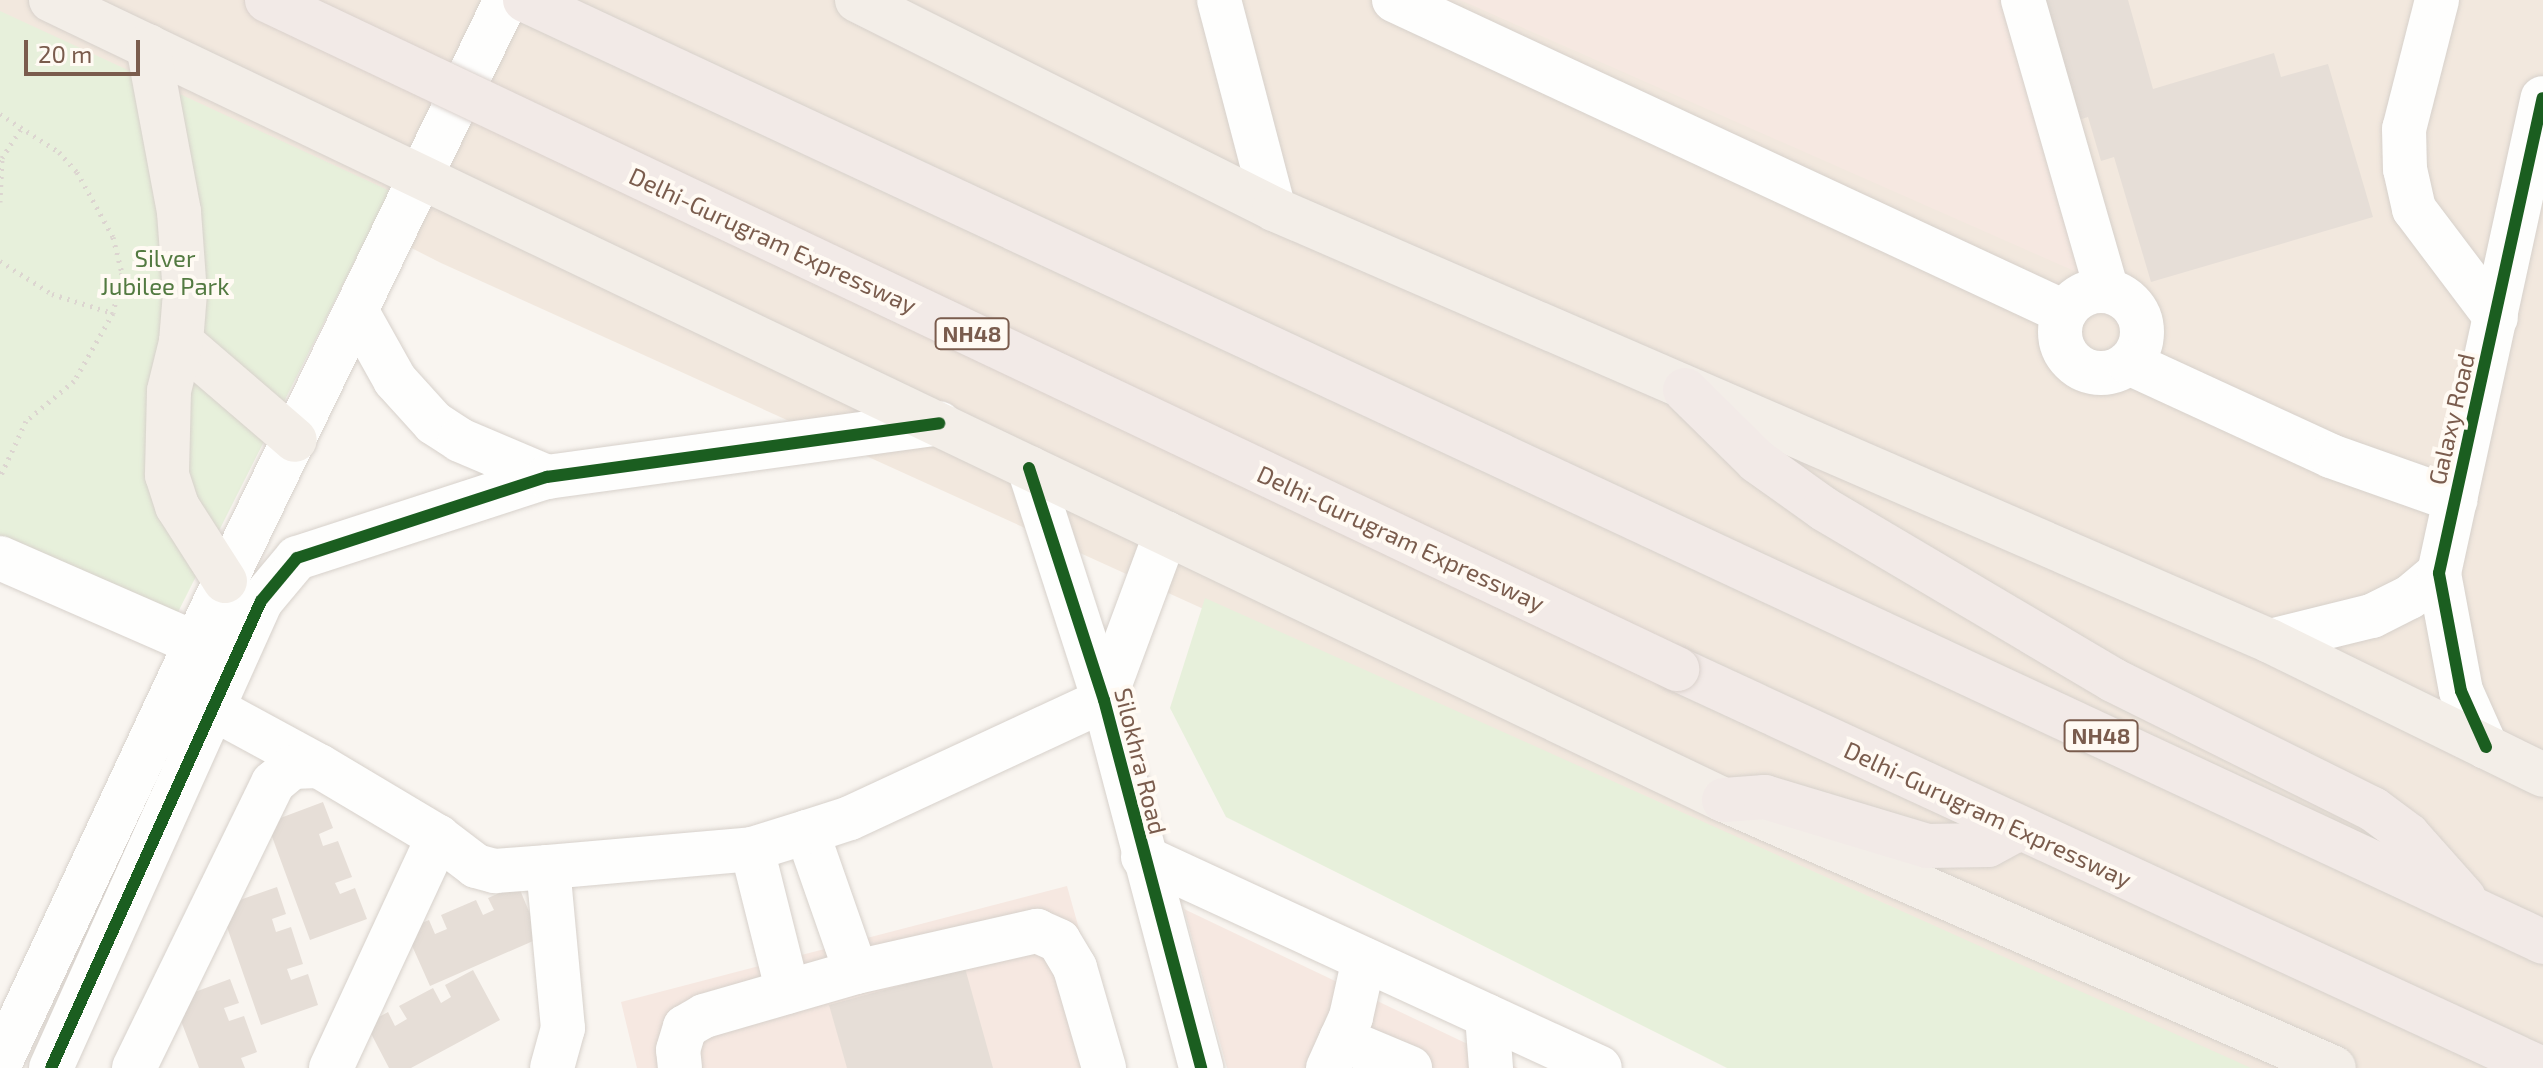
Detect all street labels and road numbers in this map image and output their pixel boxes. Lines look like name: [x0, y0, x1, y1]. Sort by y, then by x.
street label: Delhi-Gurugram Expressway: [625, 161, 921, 319]
road number: NH48: [934, 316, 1010, 352]
street label: Galaxy Road: [2422, 350, 2480, 488]
street label: Delhi-Gurugram Expressway: [1253, 459, 1549, 617]
street label: Silokhra Road: [1109, 685, 1173, 837]
road number: NH48: [2063, 718, 2139, 754]
street label: Delhi-Gurugram Expressway: [1840, 735, 2136, 893]

